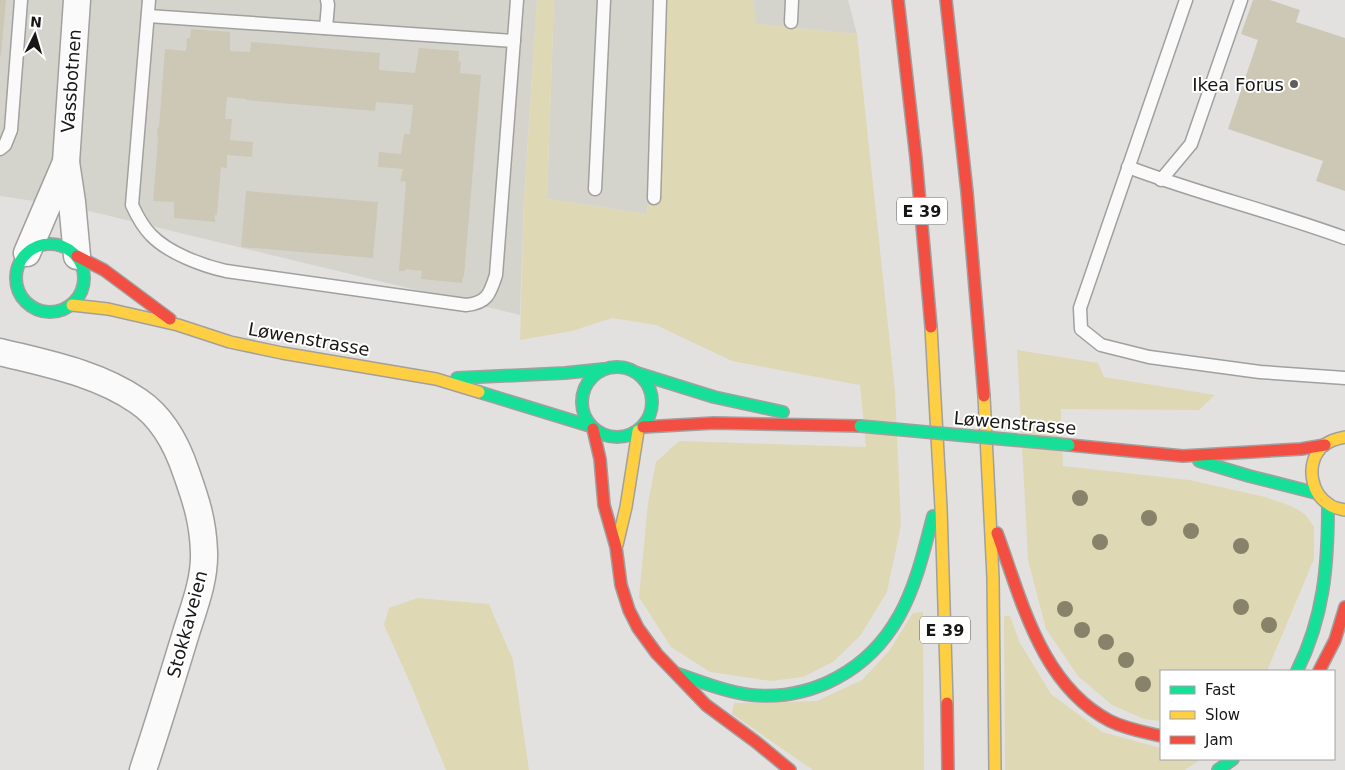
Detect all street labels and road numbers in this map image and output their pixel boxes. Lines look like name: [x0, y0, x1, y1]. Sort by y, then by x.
street label: Vassbotnen: [57, 28, 85, 134]
road number: E 39: [897, 198, 947, 225]
street label: Løwenstrasse: [247, 318, 371, 360]
street label: Løwenstrasse: [953, 407, 1077, 439]
street label: Stokkaveien: [163, 568, 211, 680]
road number: E 39: [920, 616, 970, 644]

